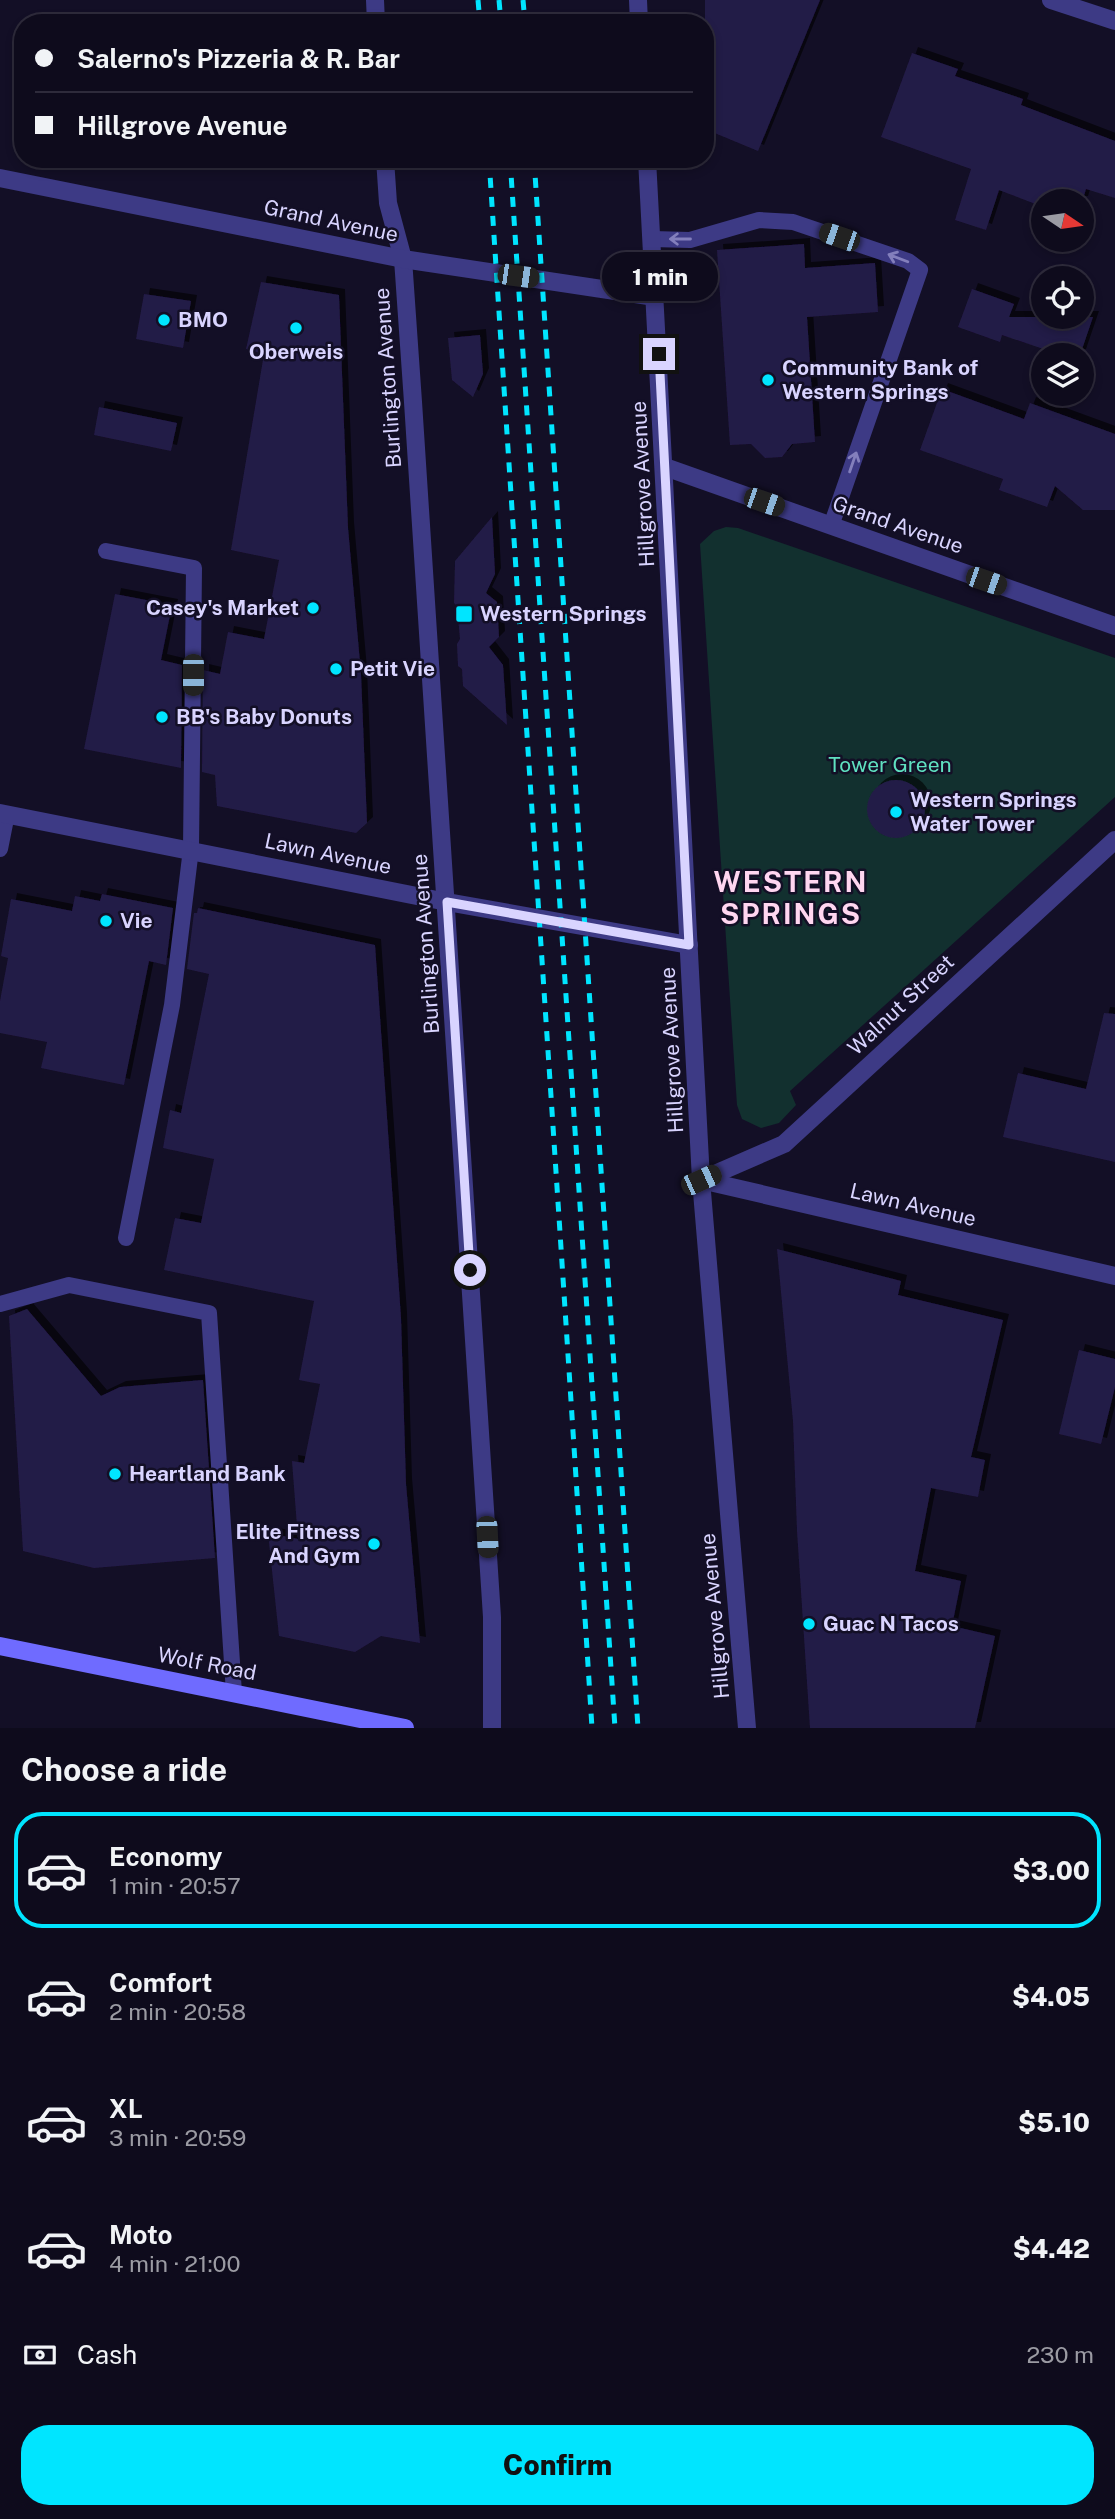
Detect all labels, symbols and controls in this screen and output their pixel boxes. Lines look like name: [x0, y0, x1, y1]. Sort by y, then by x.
text: Salerno's Pizzeria & R. Bar: [77, 43, 400, 74]
text: Hillgrove Avenue: [77, 110, 288, 141]
north arrow: [1031, 189, 1094, 252]
map controls: [1031, 189, 1094, 406]
street label: Grand Avenue: [262, 194, 401, 247]
car: [816, 220, 863, 254]
one-way arrow: [669, 232, 692, 246]
one-way arrow: [888, 251, 910, 263]
callout: 1 min: [601, 252, 717, 302]
car: [496, 263, 541, 289]
text: 1 min: [632, 263, 688, 290]
button: locate: [1031, 266, 1094, 329]
street label: Burlington Avenue: [369, 287, 406, 469]
place label: BMO: [178, 307, 228, 332]
marker: BMO: [156, 312, 172, 328]
marker: Oberweis: [288, 320, 304, 336]
route end: [643, 338, 675, 370]
place label: Oberweis: [249, 339, 343, 364]
button: layers: [1031, 343, 1094, 406]
place label: Community Bank of Western Springs: [782, 355, 978, 404]
marker: Community Bank of Western Springs: [760, 372, 776, 388]
street label: Hillgrove Avenue: [626, 400, 659, 568]
one-way arrow: [848, 451, 860, 473]
car: [741, 485, 788, 519]
street label: Grand Avenue: [829, 490, 967, 559]
car: [963, 564, 1010, 598]
place label: Casey's Market: [146, 595, 299, 620]
marker: Casey's Market: [305, 600, 321, 616]
place label: Western Springs: [480, 601, 647, 626]
marker: Western Springs: [454, 604, 474, 624]
car: [183, 654, 204, 696]
place label: Petit Vie: [350, 656, 435, 681]
marker: Petit Vie: [328, 661, 344, 677]
place label: BB's Baby Donuts: [176, 704, 352, 729]
marker: BB's Baby Donuts: [154, 709, 170, 725]
park label: Tower Green: [828, 752, 952, 777]
place label: Western Springs Water Tower: [910, 787, 1077, 836]
marker: Western Springs Water Tower: [888, 804, 904, 820]
street label: Lawn Avenue: [263, 828, 394, 879]
street label: Burlington Avenue: [407, 853, 444, 1035]
district label: WESTERN SPRINGS: [714, 865, 868, 930]
place label: Vie: [120, 908, 153, 933]
marker: Vie: [98, 913, 114, 929]
street label: Walnut Street: [842, 949, 959, 1060]
street label: Hillgrove Avenue: [655, 966, 688, 1134]
car: [678, 1162, 725, 1198]
street label: Lawn Avenue: [848, 1178, 979, 1231]
route start: [454, 1254, 486, 1286]
place label: Heartland Bank: [129, 1461, 286, 1486]
marker: Heartland Bank: [107, 1466, 123, 1482]
car: [476, 1515, 499, 1559]
place label: Elite Fitness And Gym: [235, 1519, 360, 1568]
street label: Hillgrove Avenue: [695, 1532, 734, 1700]
marker: Elite Fitness And Gym: [366, 1536, 382, 1552]
place label: Guac N Tacos: [823, 1611, 959, 1636]
marker: Guac N Tacos: [801, 1616, 817, 1632]
street label: Wolf Road: [156, 1642, 259, 1685]
text: Choose a ride: [21, 1751, 227, 1788]
icon: car: [25, 1839, 88, 1902]
text: Economy: [109, 1841, 222, 1872]
text: $3.00: [1013, 1855, 1090, 1886]
text: 1 min · 20:57: [109, 1872, 241, 1899]
icon: car: [25, 1965, 88, 2028]
text: Comfort: [109, 1967, 212, 1998]
text: $4.05: [1012, 1981, 1090, 2012]
text: 2 min · 20:58: [109, 1998, 246, 2025]
icon: car: [25, 2091, 88, 2154]
text: XL: [109, 2093, 143, 2124]
text: $5.10: [1018, 2107, 1090, 2138]
text: 3 min · 20:59: [109, 2124, 246, 2151]
icon: car: [25, 2217, 88, 2280]
text: Moto: [109, 2219, 172, 2250]
text: $4.42: [1013, 2233, 1090, 2264]
text: 4 min · 21:00: [109, 2250, 241, 2277]
icon: cash: [21, 2336, 59, 2374]
text: Cash: [77, 2339, 137, 2370]
text: 230 m: [1026, 2341, 1094, 2368]
button: Confirm: [21, 2425, 1094, 2505]

